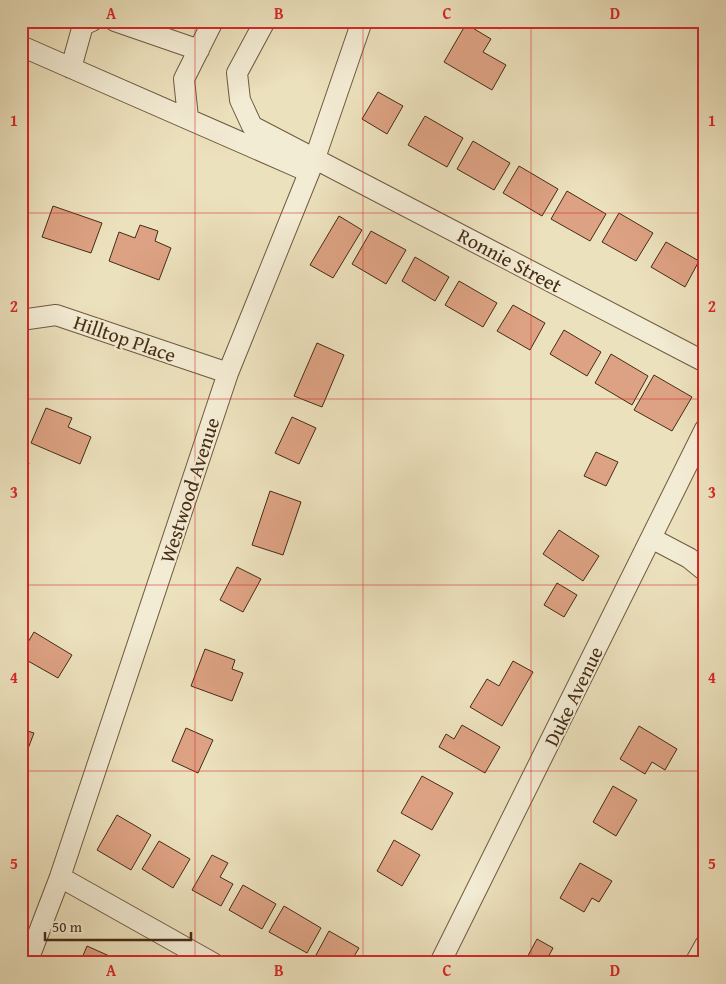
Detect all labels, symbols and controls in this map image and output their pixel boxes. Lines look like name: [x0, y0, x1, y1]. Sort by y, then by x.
text: A: [106, 1, 117, 25]
text: B: [274, 1, 284, 25]
text: C: [442, 1, 452, 25]
text: D: [610, 1, 620, 25]
text: 1: [10, 108, 18, 132]
text: 1: [708, 108, 716, 132]
street label: Ronnie Street: [453, 220, 567, 300]
text: 2: [10, 294, 18, 318]
text: 2: [708, 294, 716, 318]
street label: Hilltop Place: [70, 307, 180, 369]
street label: Westwood Avenue: [152, 413, 226, 567]
text: 3: [10, 480, 18, 504]
text: 3: [708, 480, 716, 504]
street label: Duke Avenue: [536, 641, 610, 751]
text: 4: [10, 665, 18, 689]
text: 4: [708, 665, 716, 689]
text: 5: [10, 851, 18, 875]
text: 5: [708, 851, 716, 875]
scale bar: [45, 909, 191, 941]
text: 50 m: [52, 916, 83, 937]
text: A: [106, 958, 117, 982]
text: B: [274, 958, 284, 982]
text: C: [442, 958, 452, 982]
text: D: [610, 958, 620, 982]

